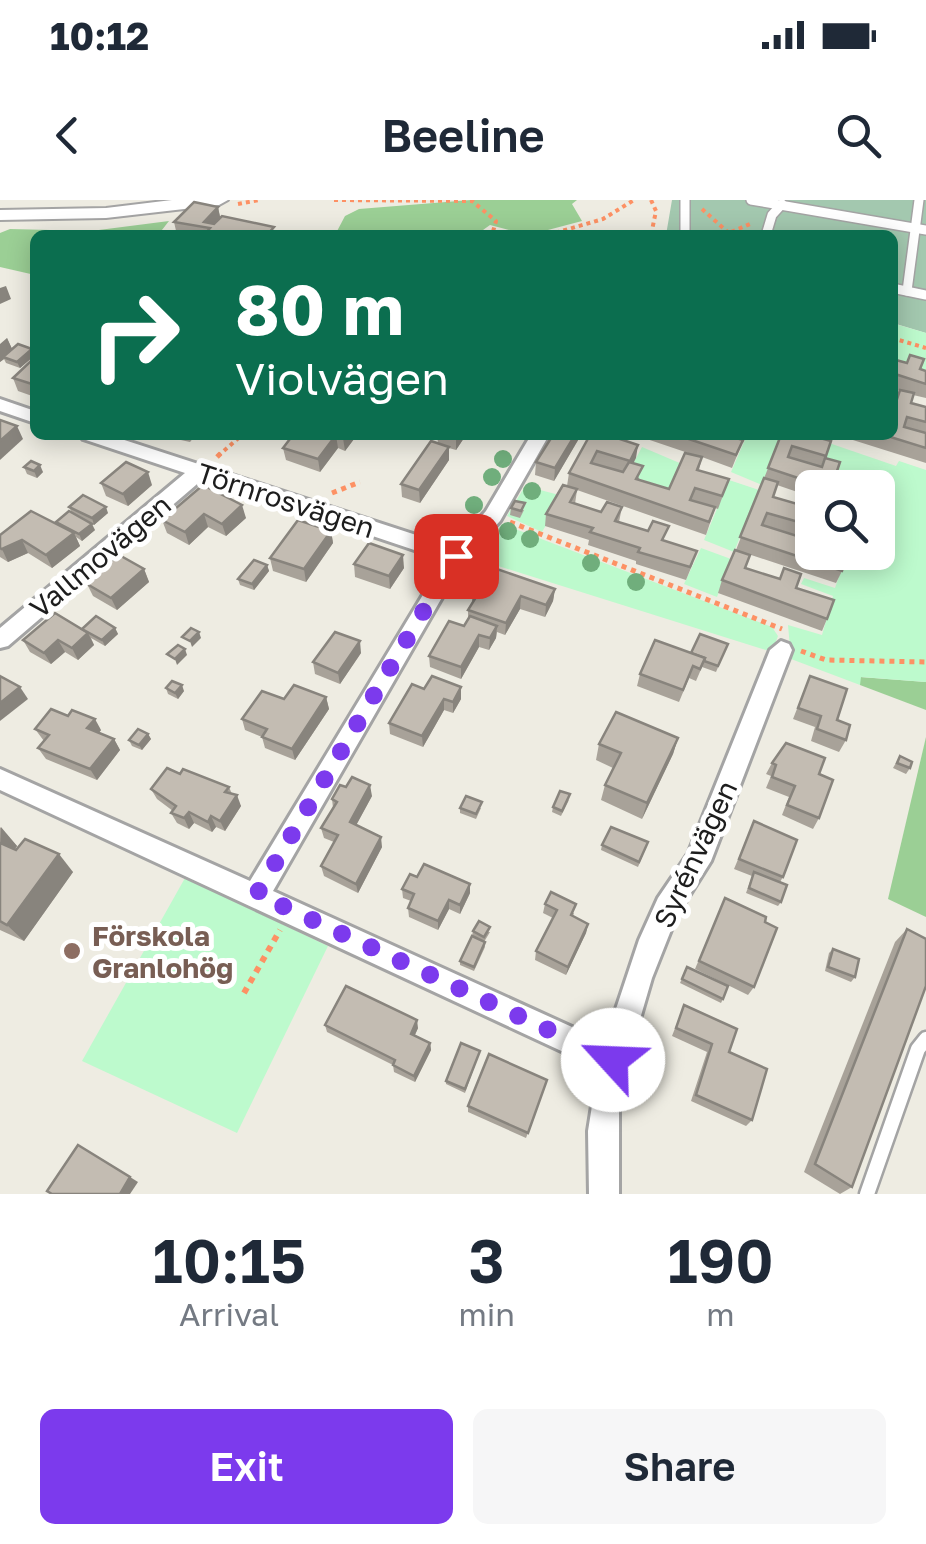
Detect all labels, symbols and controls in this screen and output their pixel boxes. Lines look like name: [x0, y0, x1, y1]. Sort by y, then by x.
text: 10:12: [50, 13, 149, 58]
icon: back: [40, 108, 95, 163]
text: Beeline: [381, 108, 545, 162]
icon: search: [831, 108, 886, 163]
text: 80 m: [235, 266, 404, 350]
icon: right: [70, 270, 200, 400]
text: Violvägen: [235, 351, 449, 405]
street label: Törnrosvägen: [193, 456, 379, 544]
map controls: [795, 470, 895, 570]
button: search: [795, 470, 895, 570]
street label: Vallmovägen: [23, 488, 177, 624]
pin: [414, 514, 499, 599]
icon: arrive: [429, 529, 484, 584]
street label: Syrénvägen: [647, 775, 743, 933]
place label: Förskola Granlohög: [92, 919, 233, 984]
marker: Förskola Granlohög: [61, 940, 83, 962]
position arrow: [561, 1008, 665, 1112]
text: 10:15: [153, 1224, 306, 1296]
text: 3: [469, 1224, 505, 1296]
text: 190: [667, 1224, 773, 1296]
text: Arrival: [179, 1295, 279, 1333]
text: min: [458, 1295, 515, 1333]
text: m: [706, 1295, 735, 1333]
button: Exit: [40, 1409, 453, 1524]
button: Share: [473, 1409, 886, 1524]

